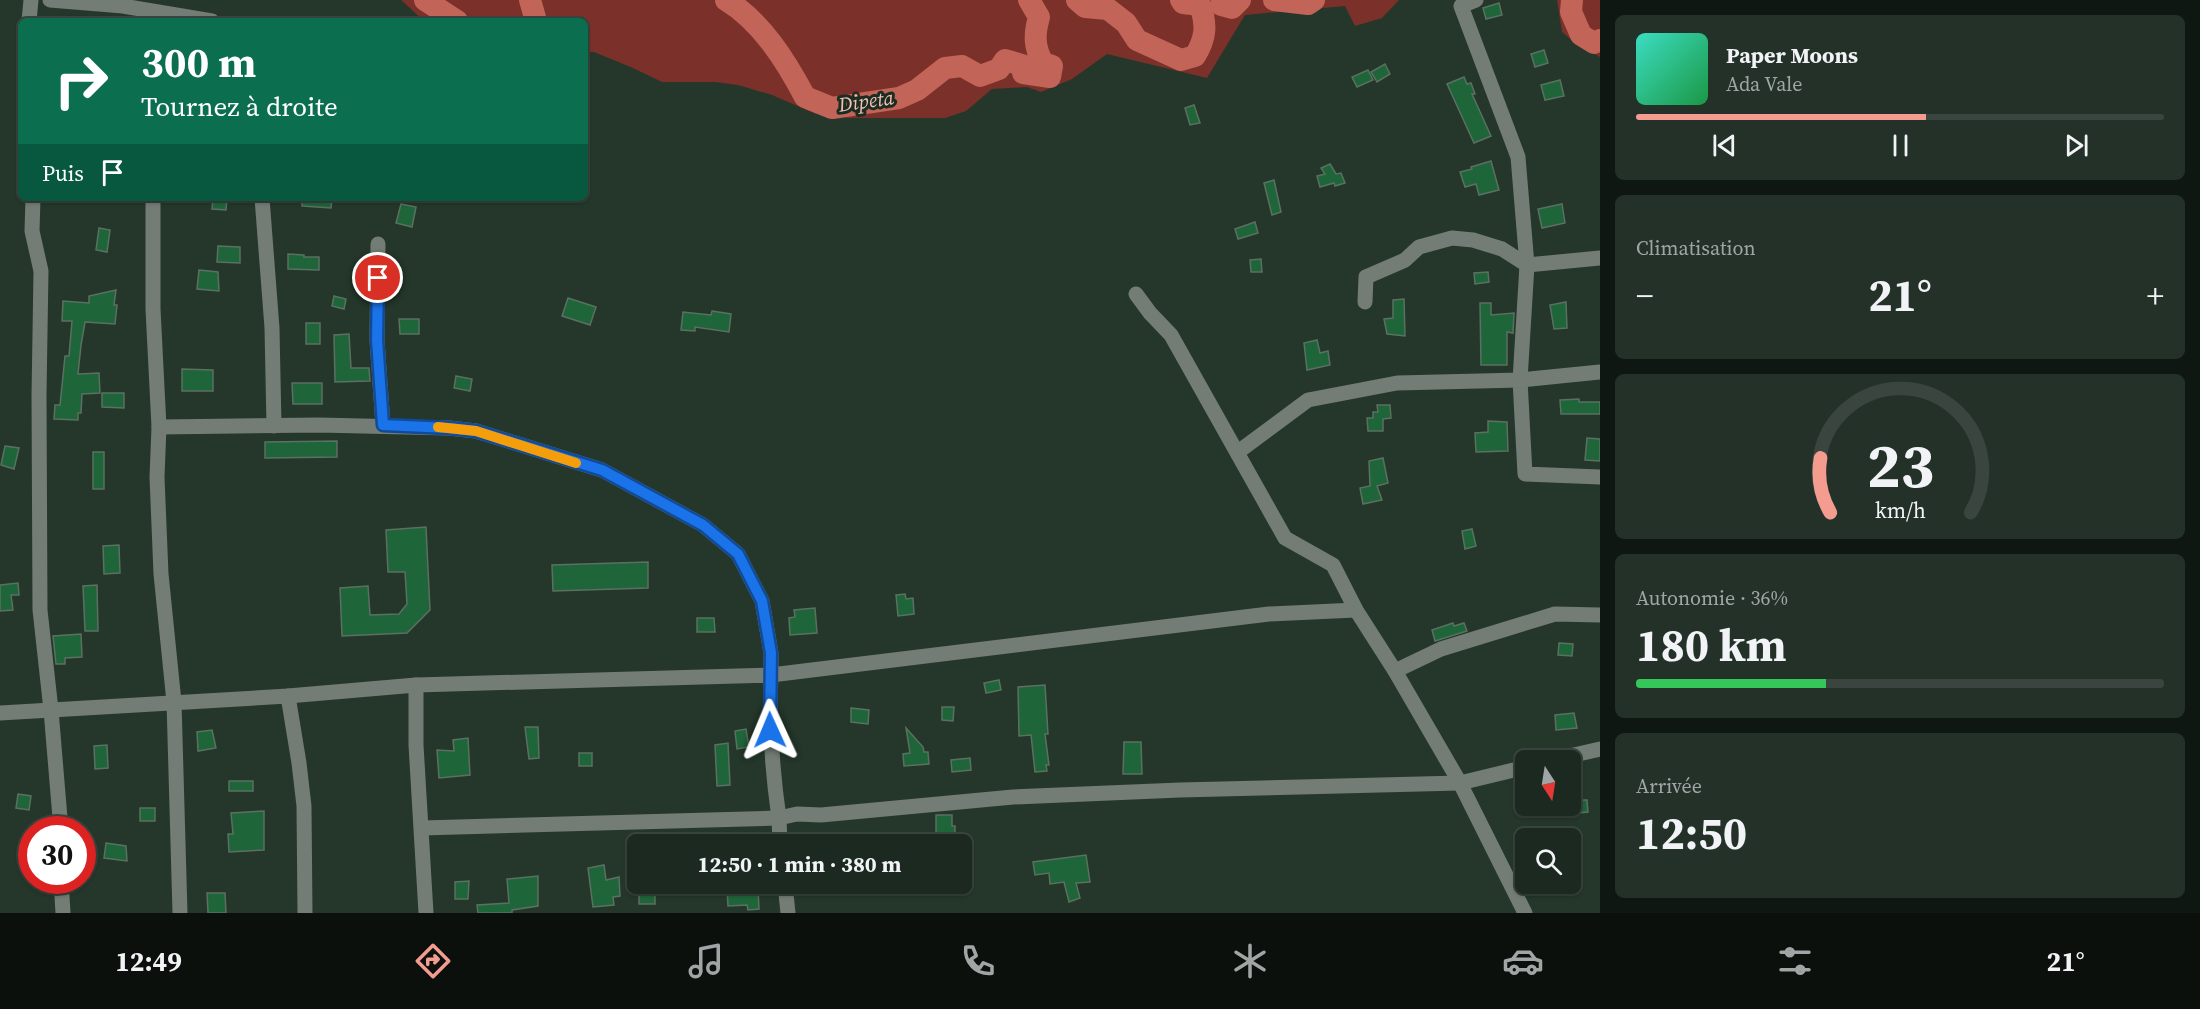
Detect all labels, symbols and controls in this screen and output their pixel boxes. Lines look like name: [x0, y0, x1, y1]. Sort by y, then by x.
text: 300 m: [141, 33, 256, 91]
text: Paper Moons: [1726, 40, 1858, 70]
icon: right: [42, 42, 120, 120]
text: Ada Vale: [1726, 70, 1802, 98]
water label: Dipeta: [835, 83, 896, 119]
text: Tournez à droite: [141, 88, 338, 125]
icon: previous: [1708, 129, 1741, 162]
icon: pause: [1884, 129, 1917, 162]
icon: next: [2060, 129, 2093, 162]
icon: arrive: [96, 156, 129, 189]
text: Puis: [42, 158, 84, 188]
text: Climatisation: [1636, 234, 1756, 262]
pin: [352, 252, 403, 303]
icon: arrive: [361, 261, 394, 294]
text: 21°: [1868, 264, 1932, 326]
text: −: [1636, 273, 1654, 318]
text: +: [2146, 273, 2164, 318]
text: 23: [1866, 423, 1934, 509]
text: km/h: [1874, 497, 1926, 526]
text: Autonomie · 36%: [1636, 584, 1788, 612]
text: 180 km: [1636, 614, 1787, 676]
position arrow: [738, 698, 802, 762]
north arrow: [1515, 750, 1581, 816]
map controls: [1515, 750, 1581, 894]
text: Arrivée: [1636, 772, 1702, 800]
text: 12:50: [1636, 802, 1747, 864]
speed limit sign: 30: [18, 816, 96, 894]
button: search: [1515, 828, 1581, 894]
text: 12:50 · 1 min · 380 m: [698, 849, 901, 879]
icon: directions: [412, 940, 454, 982]
icon: music: [685, 940, 727, 982]
icon: phone: [957, 940, 999, 982]
icon: climate: [1229, 940, 1271, 982]
icon: car: [1502, 940, 1544, 982]
icon: filters: [1774, 940, 1816, 982]
text: 12:49: [115, 943, 182, 980]
text: 21°: [2047, 943, 2085, 980]

